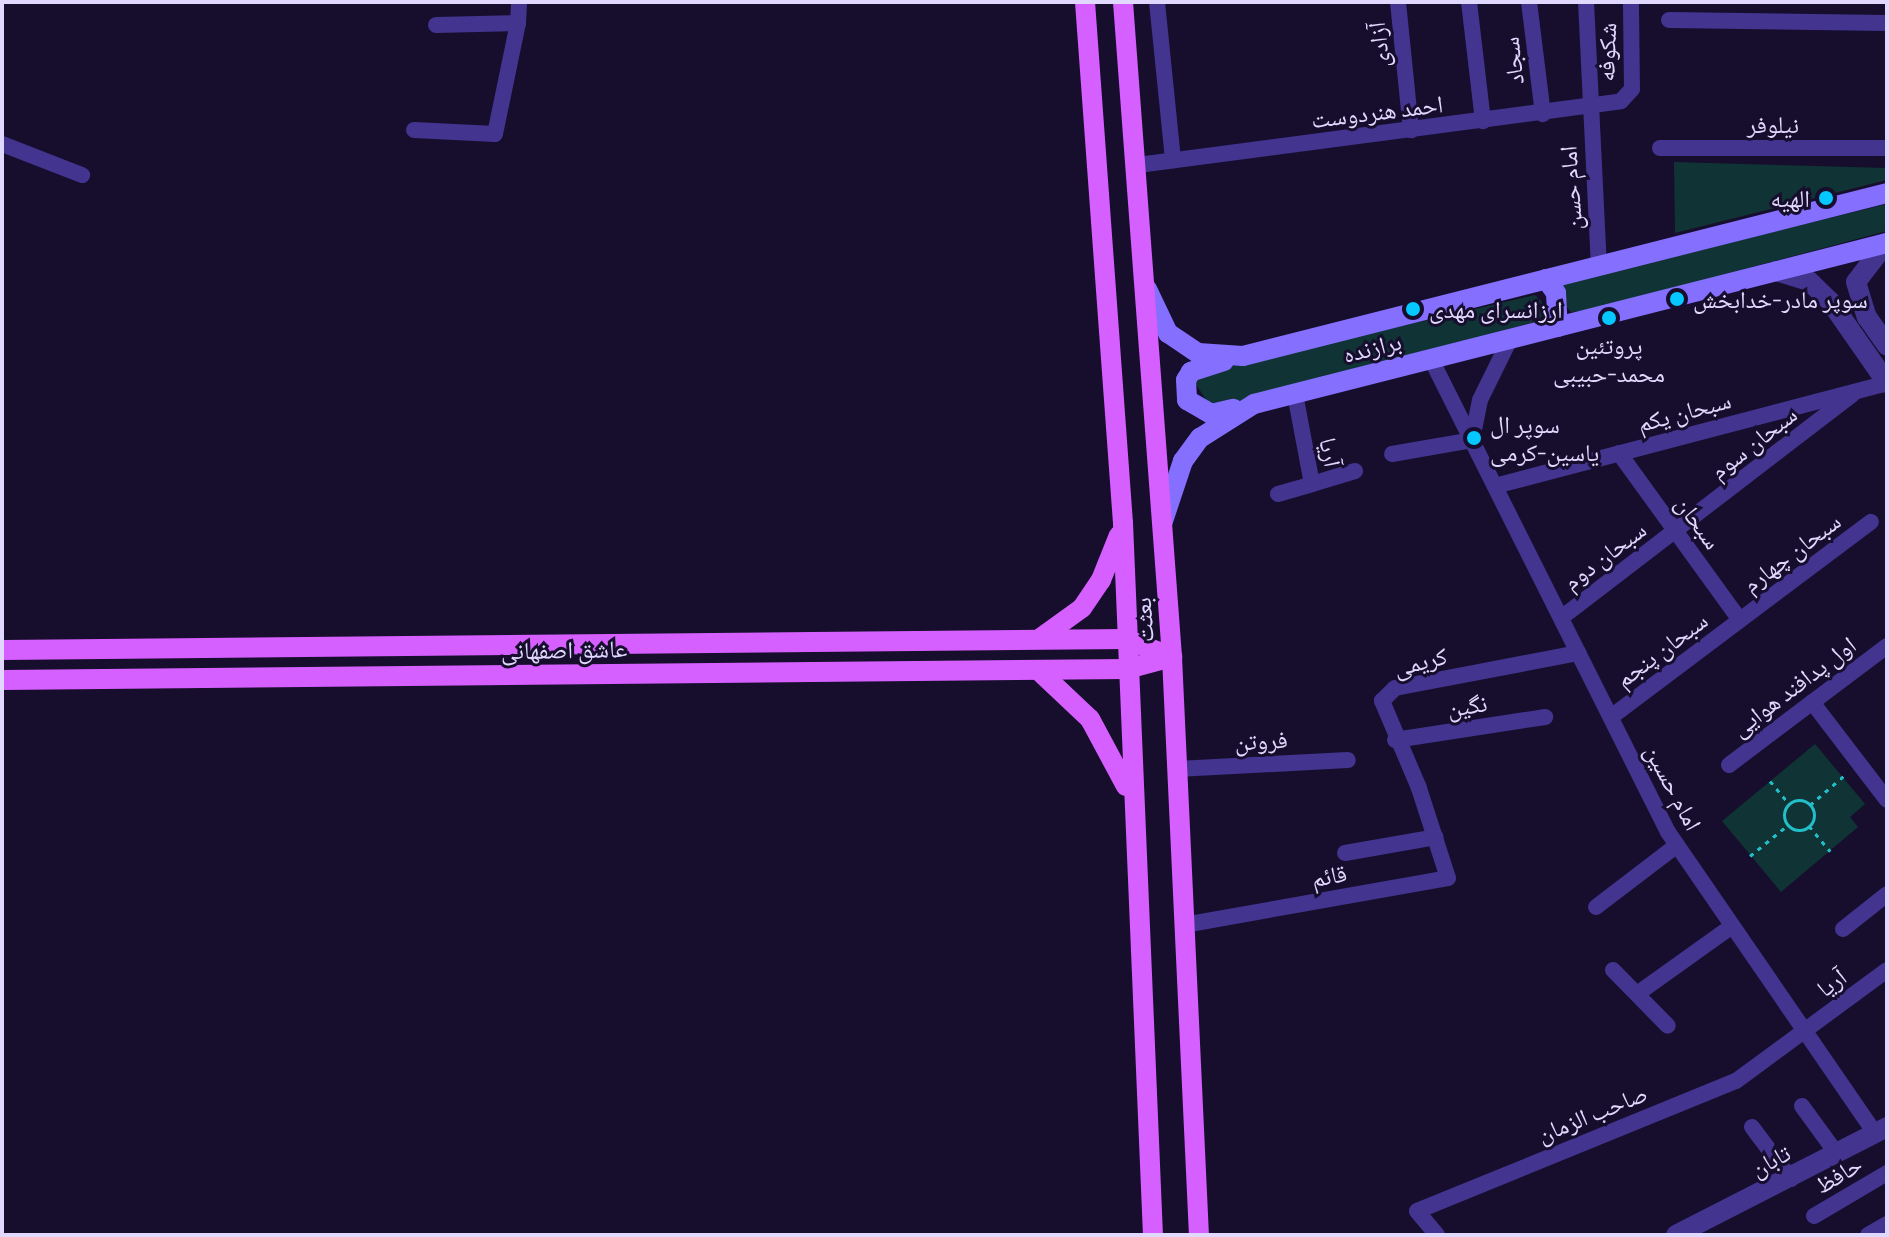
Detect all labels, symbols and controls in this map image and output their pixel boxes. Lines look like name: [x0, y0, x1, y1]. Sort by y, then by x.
street label: آزادی: [1361, 21, 1395, 69]
street label: شکوفه: [1591, 22, 1621, 82]
street label: سجاد: [1495, 36, 1529, 86]
street label: احمد هنردوست: [1309, 89, 1445, 133]
street label: نیلوفر: [1747, 110, 1799, 138]
street label: امام حسن: [1553, 145, 1587, 231]
place label: الهیه: [1771, 184, 1810, 212]
marker: الهیه: [1817, 189, 1835, 207]
place label: سوپر مادر-خدابخش: [1693, 285, 1868, 313]
marker: سوپر مادر-خدابخش: [1668, 290, 1686, 308]
place label: ارزانسرای مهدی: [1429, 295, 1563, 323]
marker: ارزانسرای مهدی: [1404, 300, 1422, 318]
marker: پروتئین محمد-حبیبی: [1600, 309, 1618, 327]
street label: برازنده: [1340, 326, 1404, 368]
place label: پروتئین محمد-حبیبی: [1553, 331, 1665, 387]
street label: سبحان یکم: [1634, 385, 1734, 437]
street label: سبحان سوم: [1704, 399, 1802, 485]
place label: سوپر ال یاسین-کرمی: [1490, 410, 1599, 466]
marker: سوپر ال یاسین-کرمی: [1465, 429, 1483, 447]
street label: آریا: [1314, 435, 1348, 469]
street label: سبحان: [1670, 490, 1728, 554]
street label: سبحان چهارم: [1736, 506, 1846, 598]
street label: سبحان دوم: [1557, 514, 1651, 596]
street label: بعثت: [1127, 597, 1159, 643]
street label: سبحان پنجم: [1609, 605, 1713, 693]
street label: اول پدافند هوایی: [1725, 630, 1861, 742]
street label: عاشق اصفهانی: [501, 633, 627, 665]
street label: کریمی: [1390, 640, 1450, 682]
street label: نگین: [1445, 688, 1489, 722]
street label: فروتن: [1234, 724, 1288, 756]
street label: امام حسین: [1639, 739, 1709, 835]
street label: قائم: [1309, 858, 1349, 892]
street label: آریا: [1811, 962, 1851, 1002]
street label: صاحب الزمان: [1533, 1078, 1651, 1148]
street label: تابان: [1745, 1138, 1795, 1182]
street label: حافظ: [1809, 1149, 1867, 1199]

